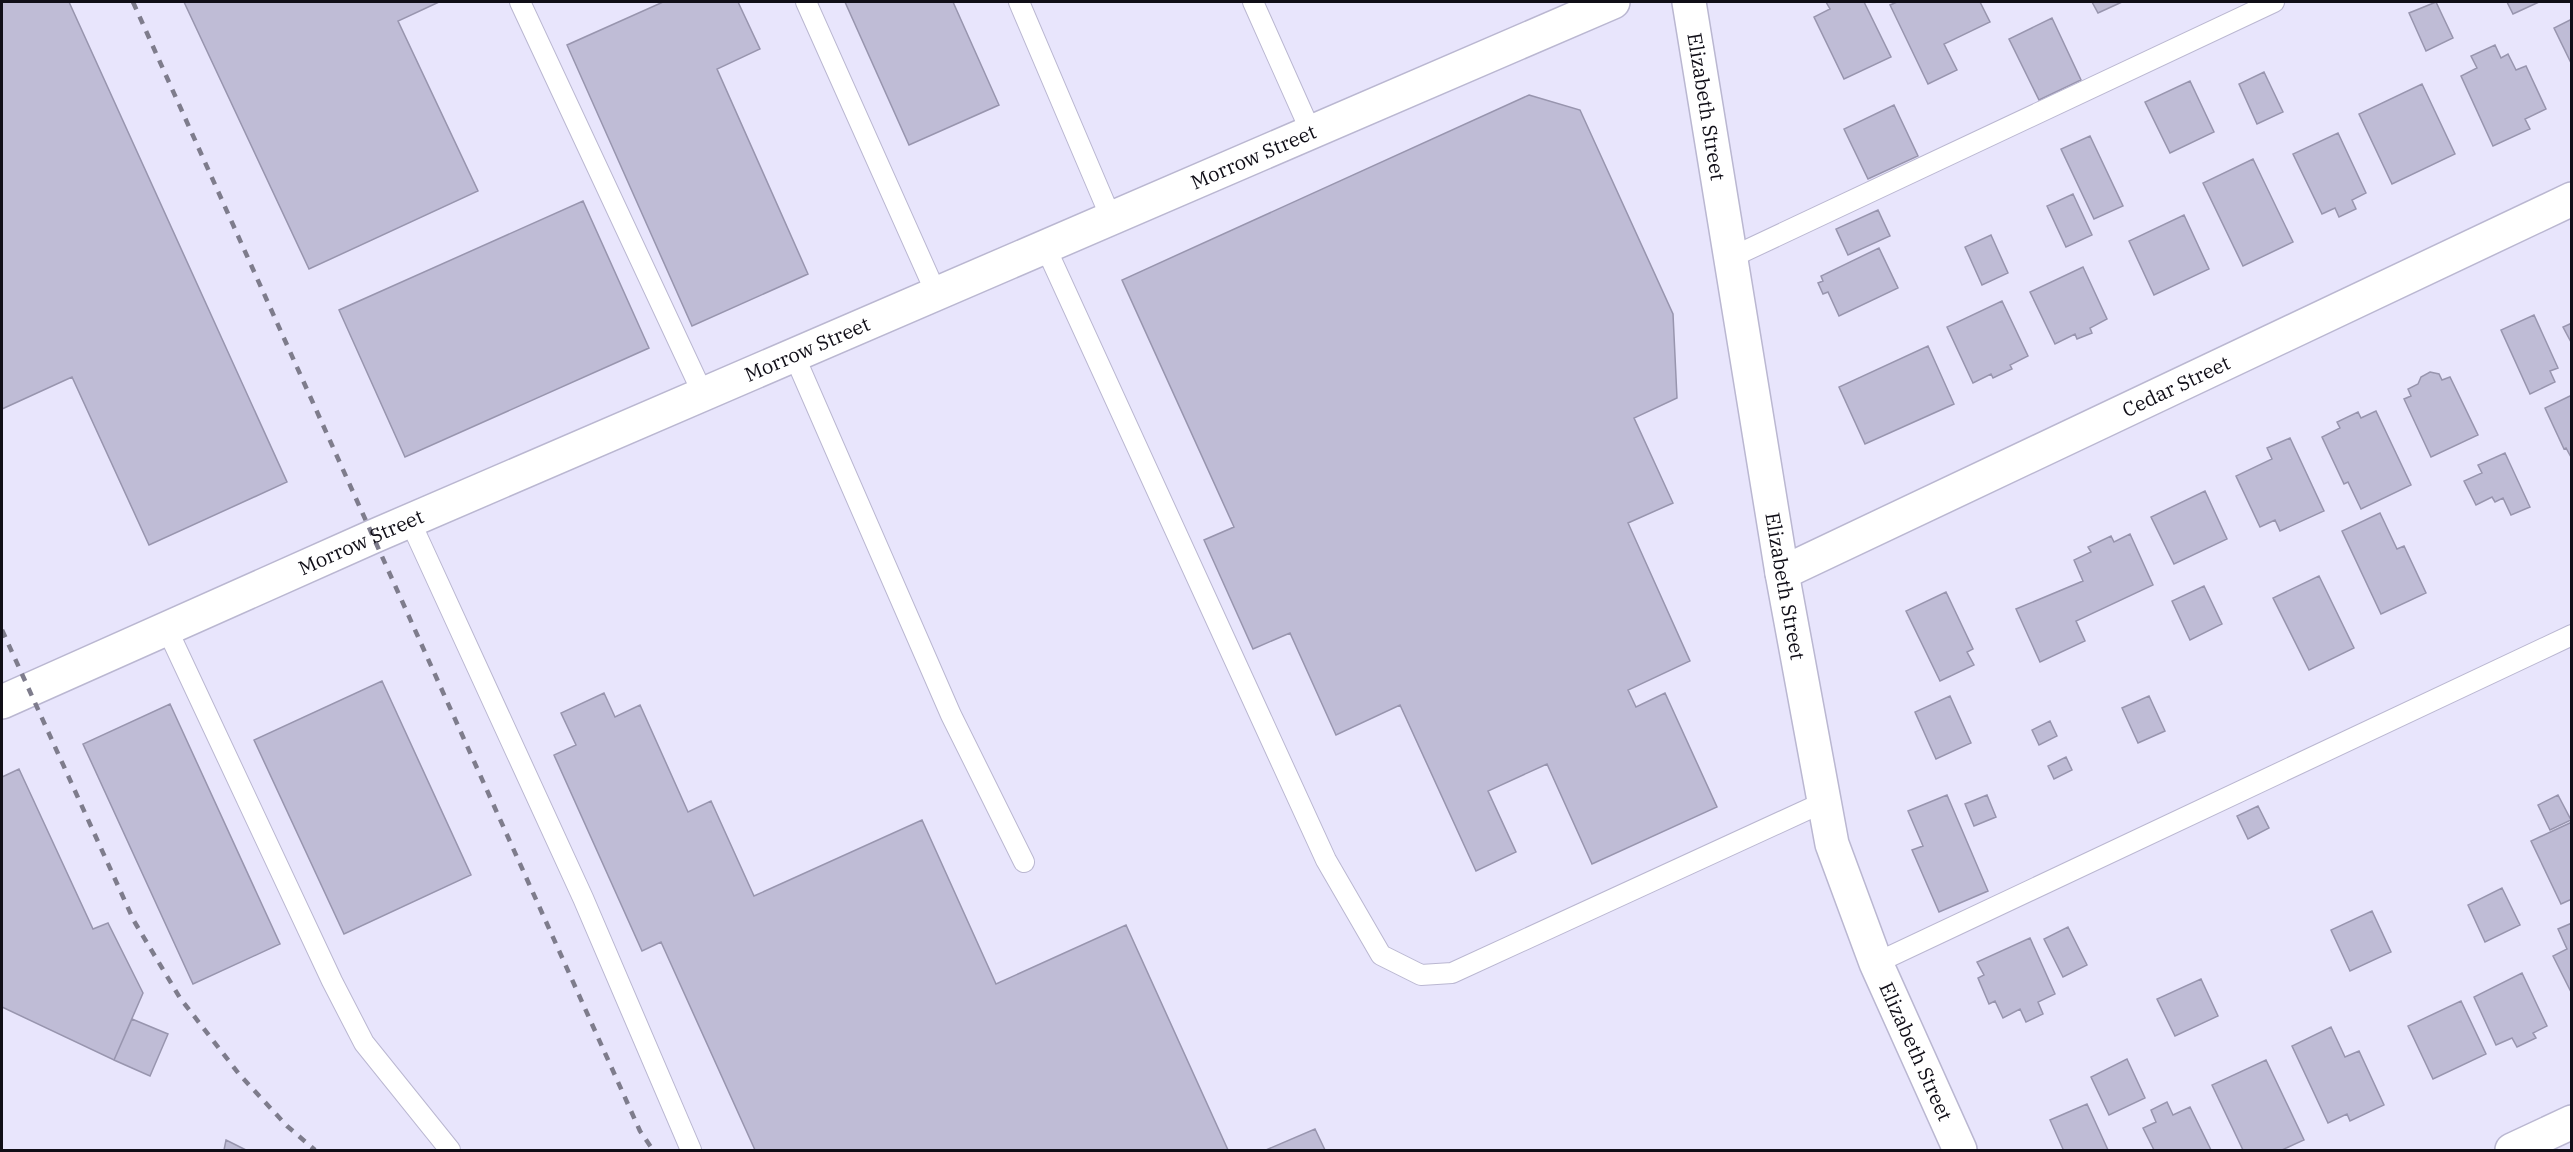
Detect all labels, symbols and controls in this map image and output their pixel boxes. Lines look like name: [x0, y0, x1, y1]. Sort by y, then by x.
street label: Elizabeth Street: [1681, 31, 1732, 182]
street label: Morrow Street: [1186, 118, 1320, 195]
street label: Morrow Street: [740, 310, 874, 388]
street label: Cedar Street: [2117, 349, 2234, 423]
street label: Morrow Street: [294, 502, 428, 581]
street label: Elizabeth Street: [1759, 510, 1812, 662]
street label: Elizabeth Street: [1873, 978, 1959, 1125]

